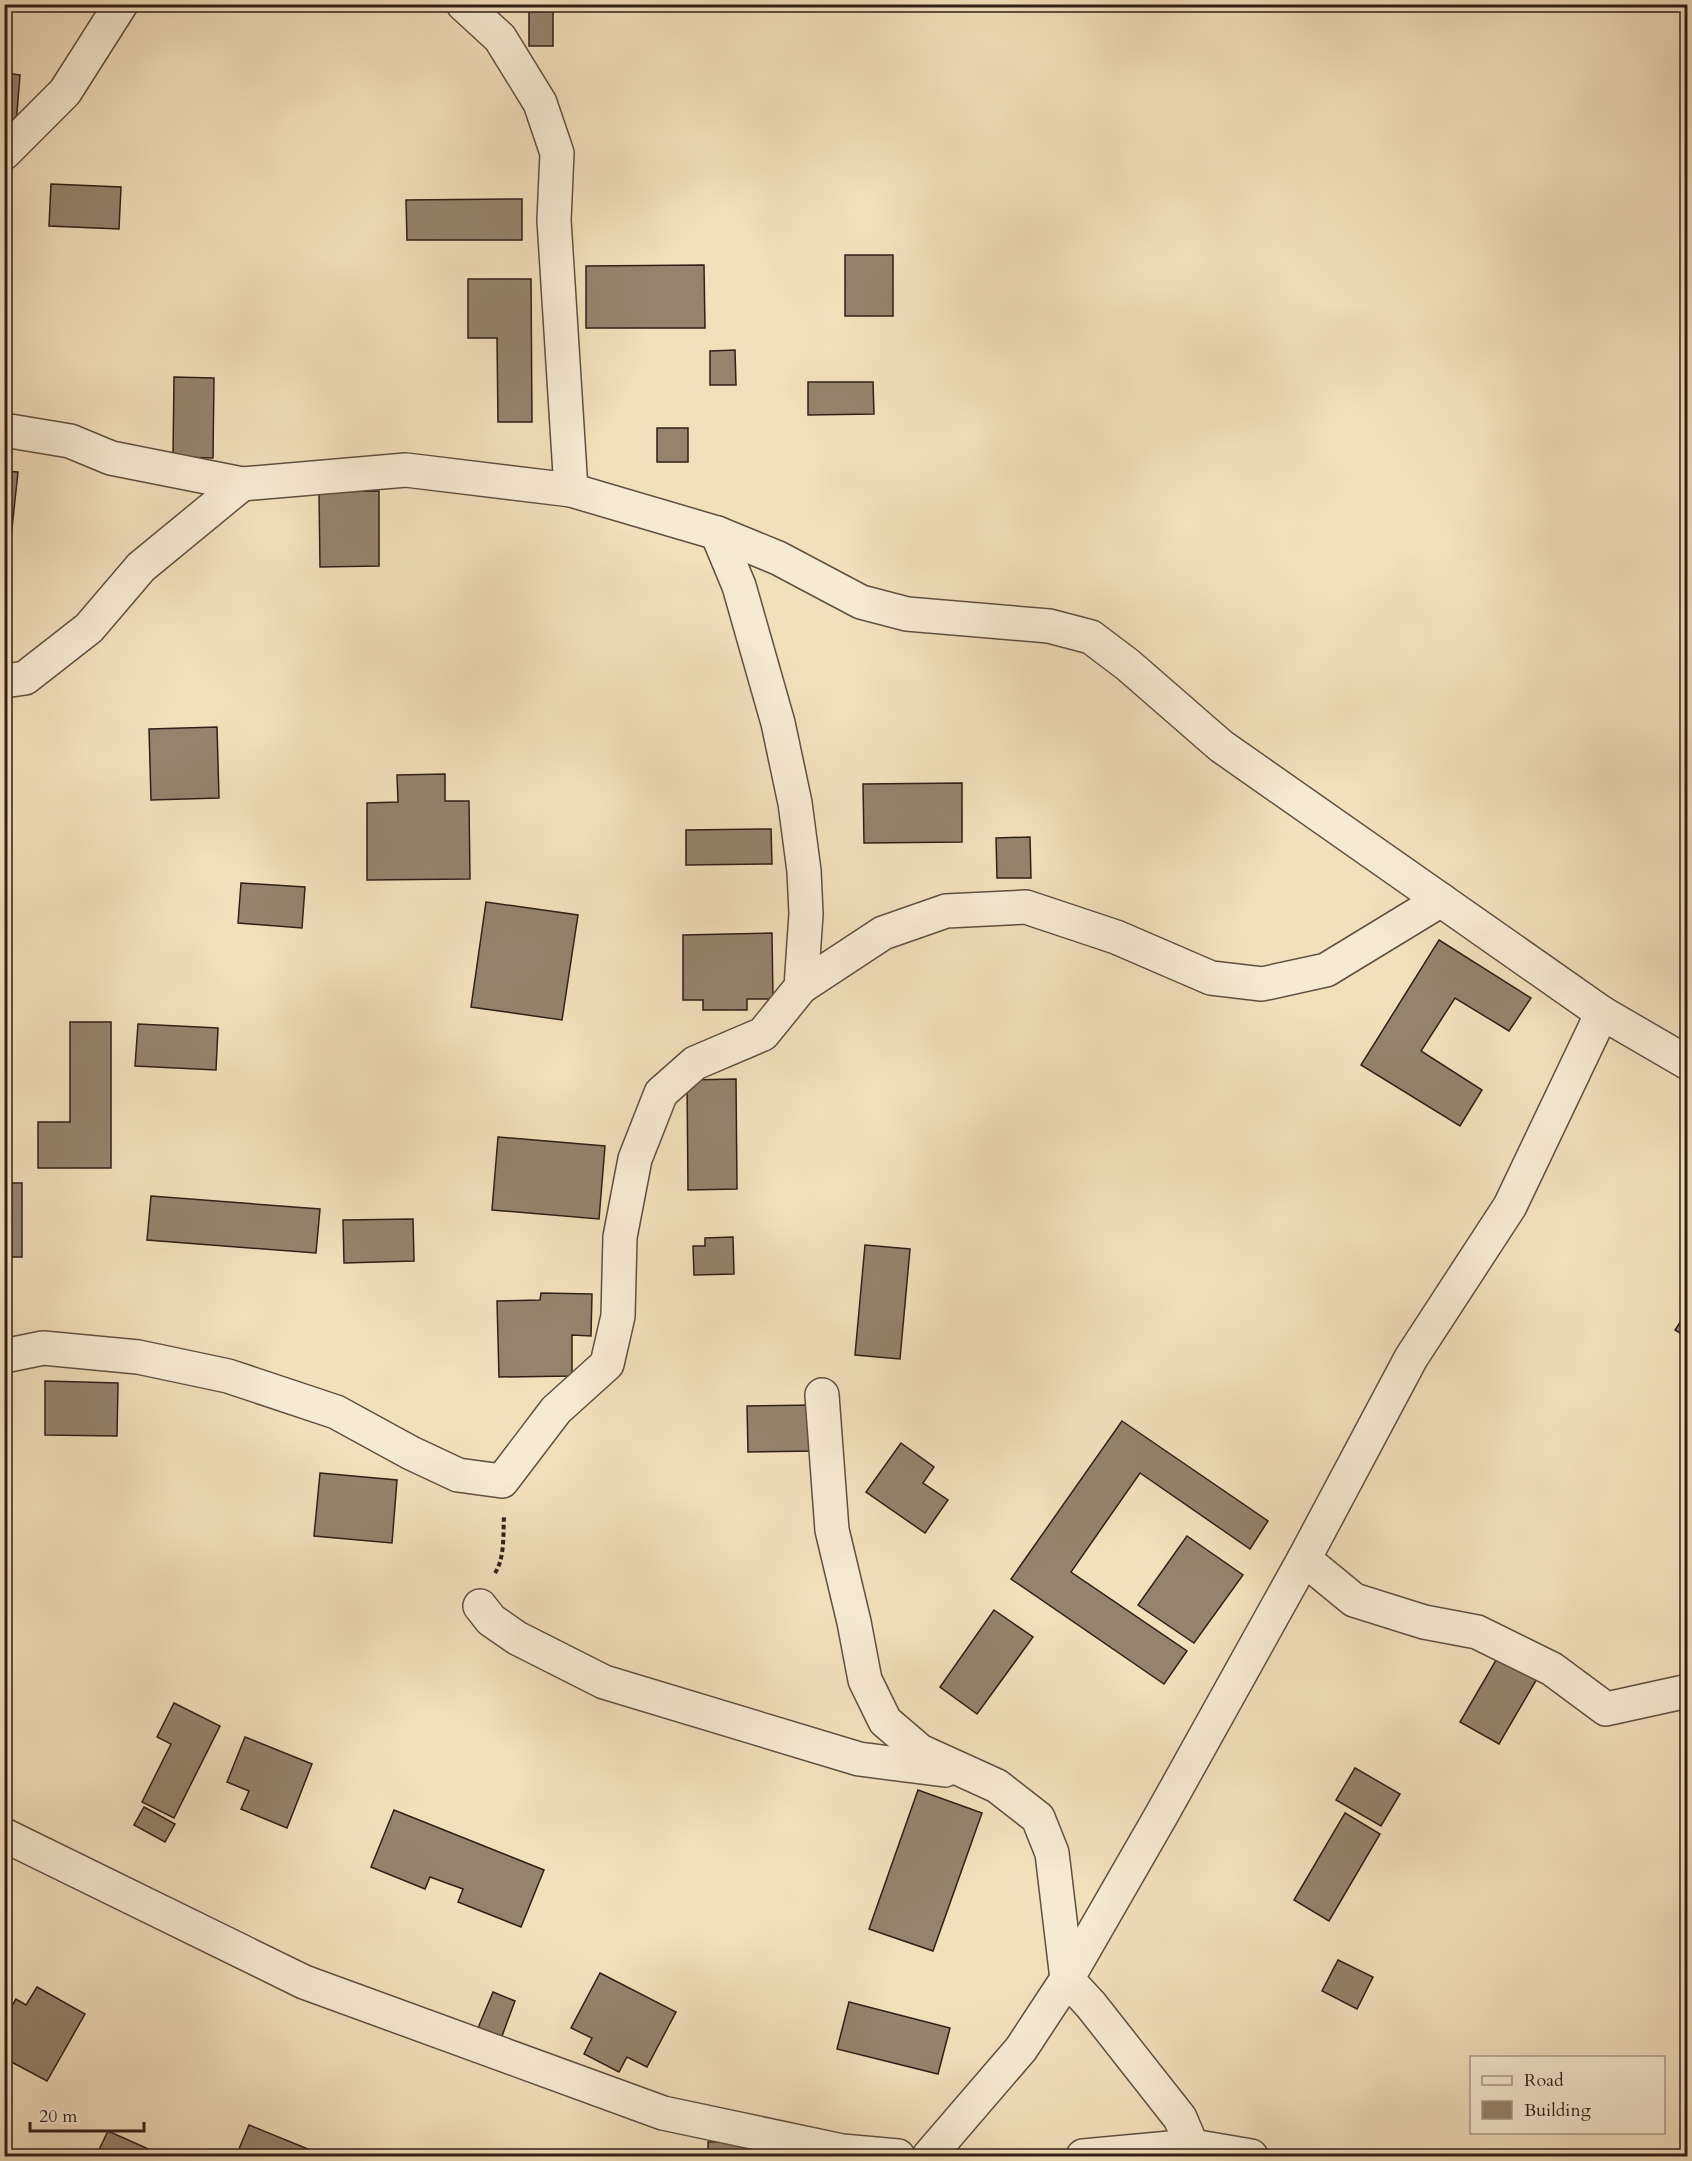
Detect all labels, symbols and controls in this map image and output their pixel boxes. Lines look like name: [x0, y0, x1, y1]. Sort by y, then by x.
legend: [1470, 2056, 1665, 2134]
text: Road: [1524, 2068, 1564, 2093]
scale bar: [30, 2095, 144, 2133]
text: Building: [1524, 2098, 1592, 2123]
text: 20 m: [39, 2104, 78, 2129]

